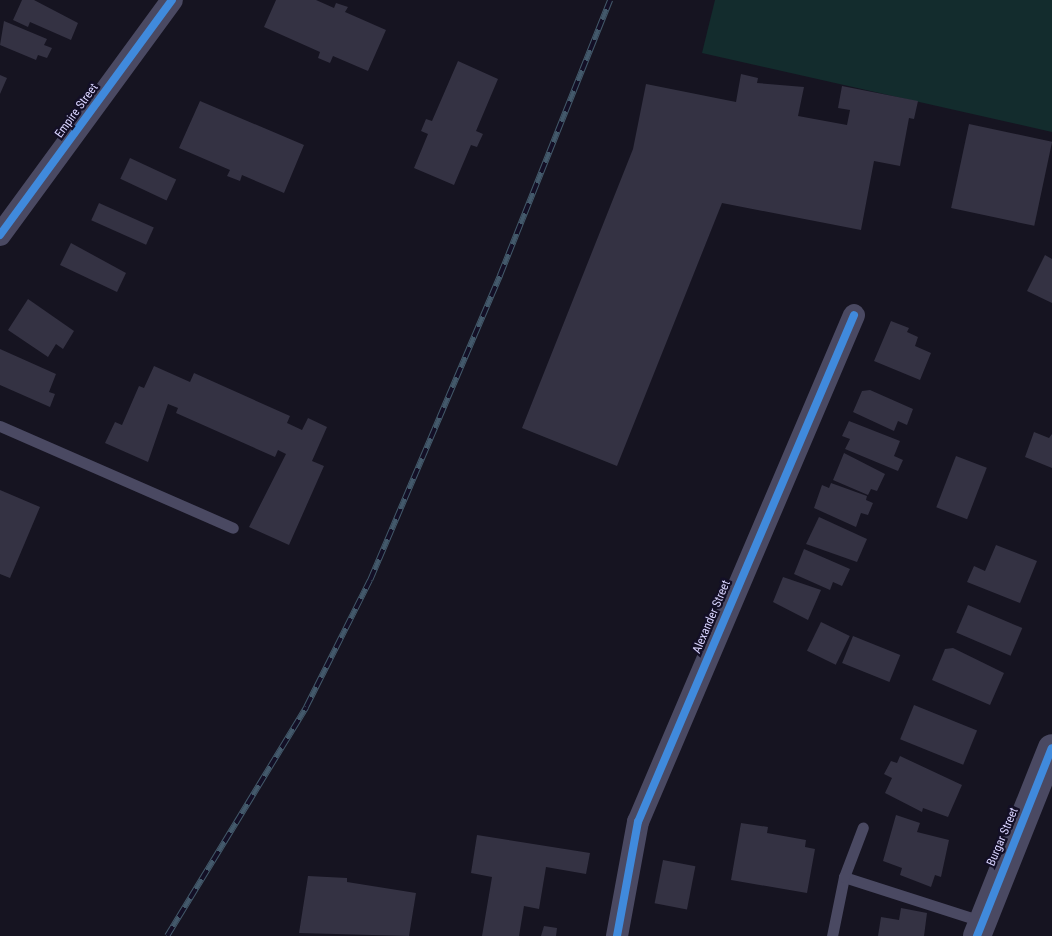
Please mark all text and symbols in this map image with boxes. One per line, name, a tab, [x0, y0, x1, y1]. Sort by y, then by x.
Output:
street label: Empire Street	[52, 81, 102, 141]
street label: Alexander Street	[690, 578, 734, 656]
street label: Burgar Street	[984, 806, 1022, 868]

